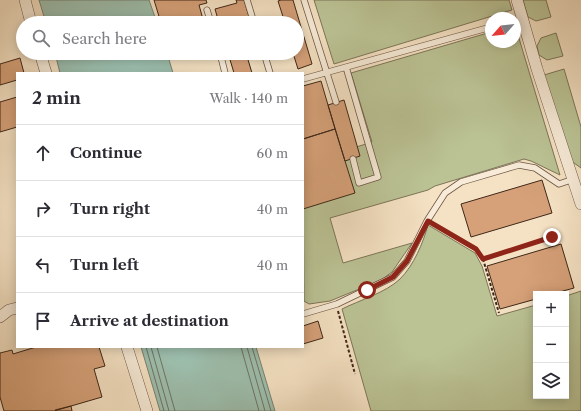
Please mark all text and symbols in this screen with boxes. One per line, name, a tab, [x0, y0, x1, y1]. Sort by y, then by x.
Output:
north arrow	[485, 12, 521, 48]
search box	[16, 16, 304, 60]
icon: search	[30, 27, 52, 49]
text: Search here	[62, 29, 147, 48]
text: 2 min	[32, 88, 81, 108]
text: Walk · 140 m	[210, 90, 288, 106]
icon: ahead	[32, 142, 54, 164]
text: Continue	[70, 143, 142, 162]
text: 60 m	[257, 145, 288, 161]
icon: right	[32, 198, 54, 220]
text: Turn right	[70, 199, 150, 218]
text: 40 m	[257, 201, 288, 217]
route end	[543, 228, 561, 246]
icon: left	[32, 254, 54, 276]
text: Turn left	[70, 255, 139, 274]
text: 40 m	[257, 257, 288, 273]
route start	[358, 281, 376, 299]
map controls	[533, 291, 569, 399]
button: +	[533, 291, 569, 327]
icon: arrive	[32, 310, 54, 332]
text: Arrive at destination	[70, 311, 229, 330]
button: −	[533, 327, 569, 363]
button: layers	[533, 363, 569, 399]

